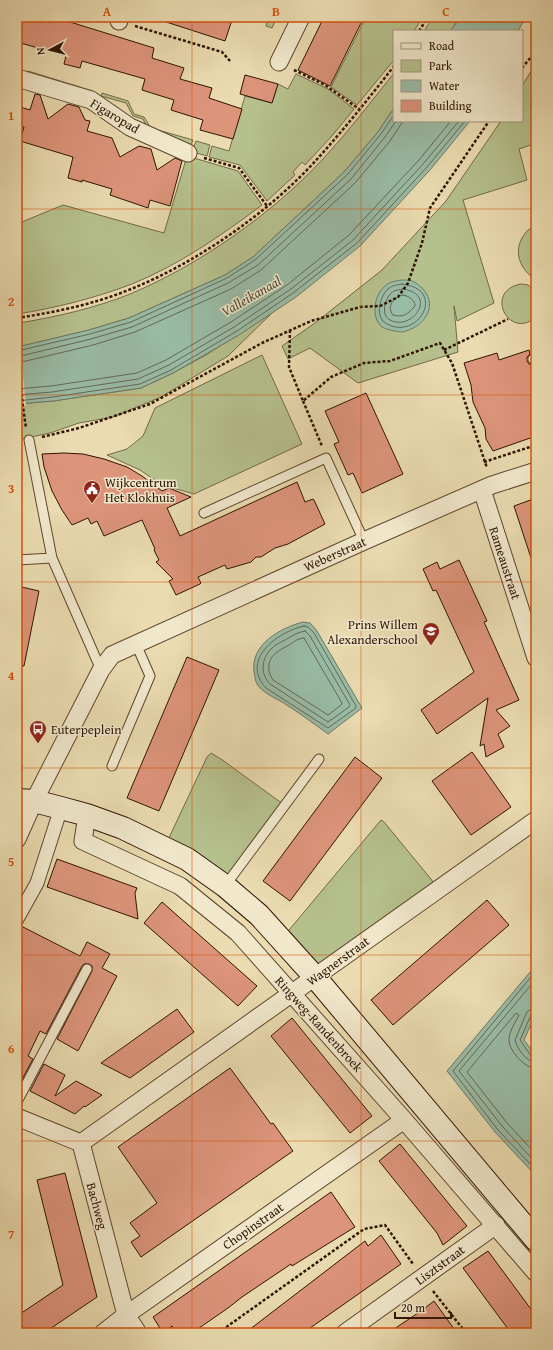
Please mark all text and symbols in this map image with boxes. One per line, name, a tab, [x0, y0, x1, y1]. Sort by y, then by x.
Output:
text: A	[103, 2, 112, 21]
text: B	[272, 2, 280, 21]
text: C	[442, 2, 450, 21]
north arrow	[30, 30, 70, 70]
legend	[393, 30, 523, 122]
text: Road	[429, 37, 455, 54]
text: N	[32, 46, 48, 56]
text: Park	[429, 57, 453, 74]
text: Water	[429, 77, 459, 94]
street label: Figaropad	[87, 94, 143, 138]
text: Building	[429, 97, 472, 114]
text: 1	[8, 106, 14, 125]
water label: Valleikanaal	[217, 270, 285, 321]
text: 2	[8, 292, 15, 311]
place label: Wijkcentrum Het Klokhuis	[105, 473, 177, 507]
text: 3	[8, 479, 14, 498]
public building icon: Wijkcentrum Het Klokhuis	[82, 479, 102, 504]
street label: Rameaustraat	[484, 524, 526, 602]
street label: Weberstraat	[301, 532, 370, 576]
place label: Prins Willem Alexanderschool	[327, 615, 418, 649]
school or university icon: Prins Willem Alexanderschool	[421, 621, 441, 646]
text: 4	[8, 666, 15, 685]
bus stop icon: Euterpeplein	[28, 719, 48, 744]
place label: Euterpeplein	[51, 720, 122, 739]
text: 5	[8, 852, 15, 871]
street label: Wagnerstraat	[303, 931, 374, 990]
street label: Ringweg-Randenbroek	[271, 972, 368, 1076]
text: 6	[8, 1039, 15, 1058]
street label: Bachweg	[82, 1180, 113, 1232]
street label: Chopinstraat	[219, 1198, 288, 1254]
text: 7	[8, 1225, 15, 1244]
street label: Lisztstraat	[411, 1240, 469, 1290]
scale bar	[395, 1294, 451, 1320]
text: 20 m	[401, 1299, 425, 1316]

